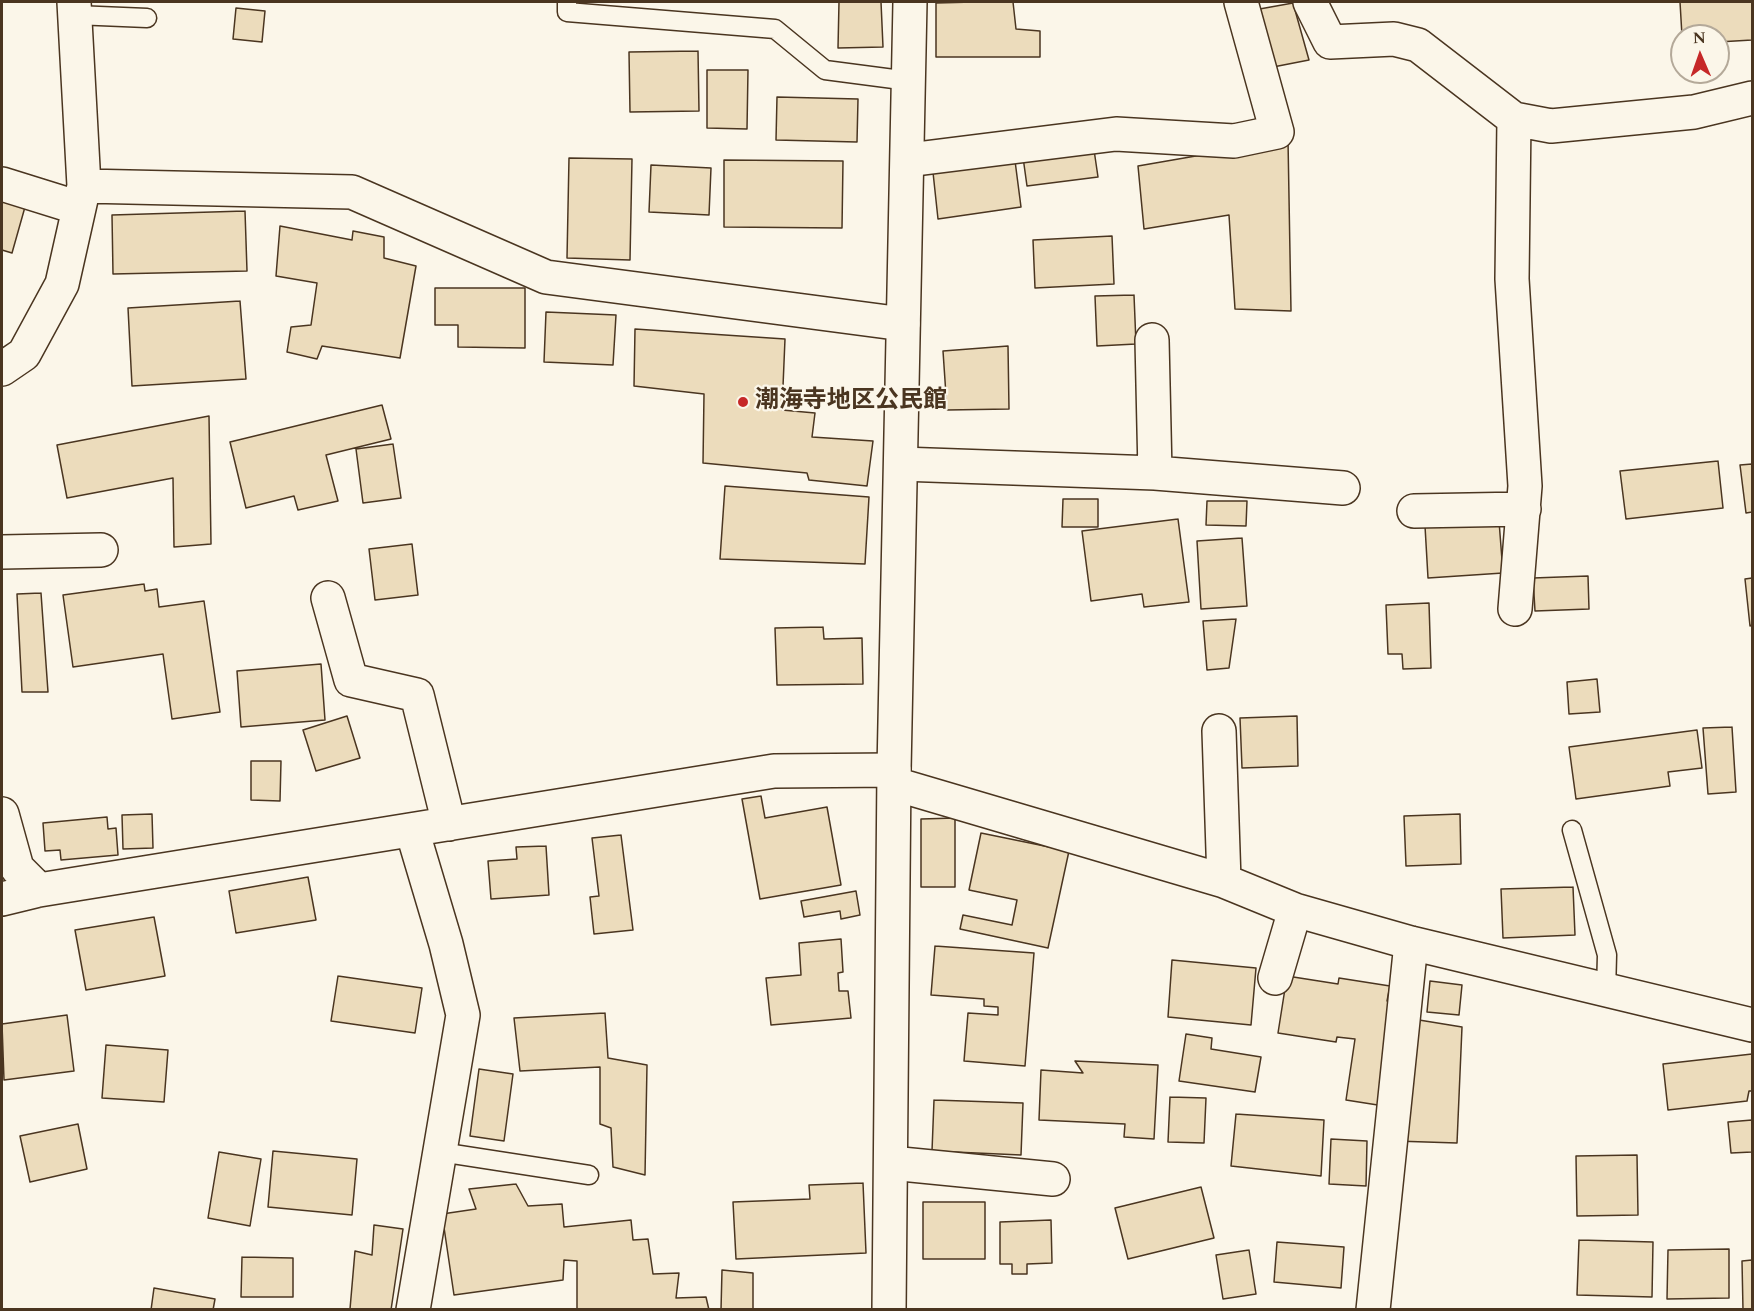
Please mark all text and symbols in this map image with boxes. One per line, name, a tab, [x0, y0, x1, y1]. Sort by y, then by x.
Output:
north arrow	[1670, 24, 1730, 84]
text: N	[1692, 26, 1706, 50]
place label: 潮海寺地区公民館	[755, 388, 947, 416]
marker: 潮海寺地区公民館	[736, 395, 750, 409]

